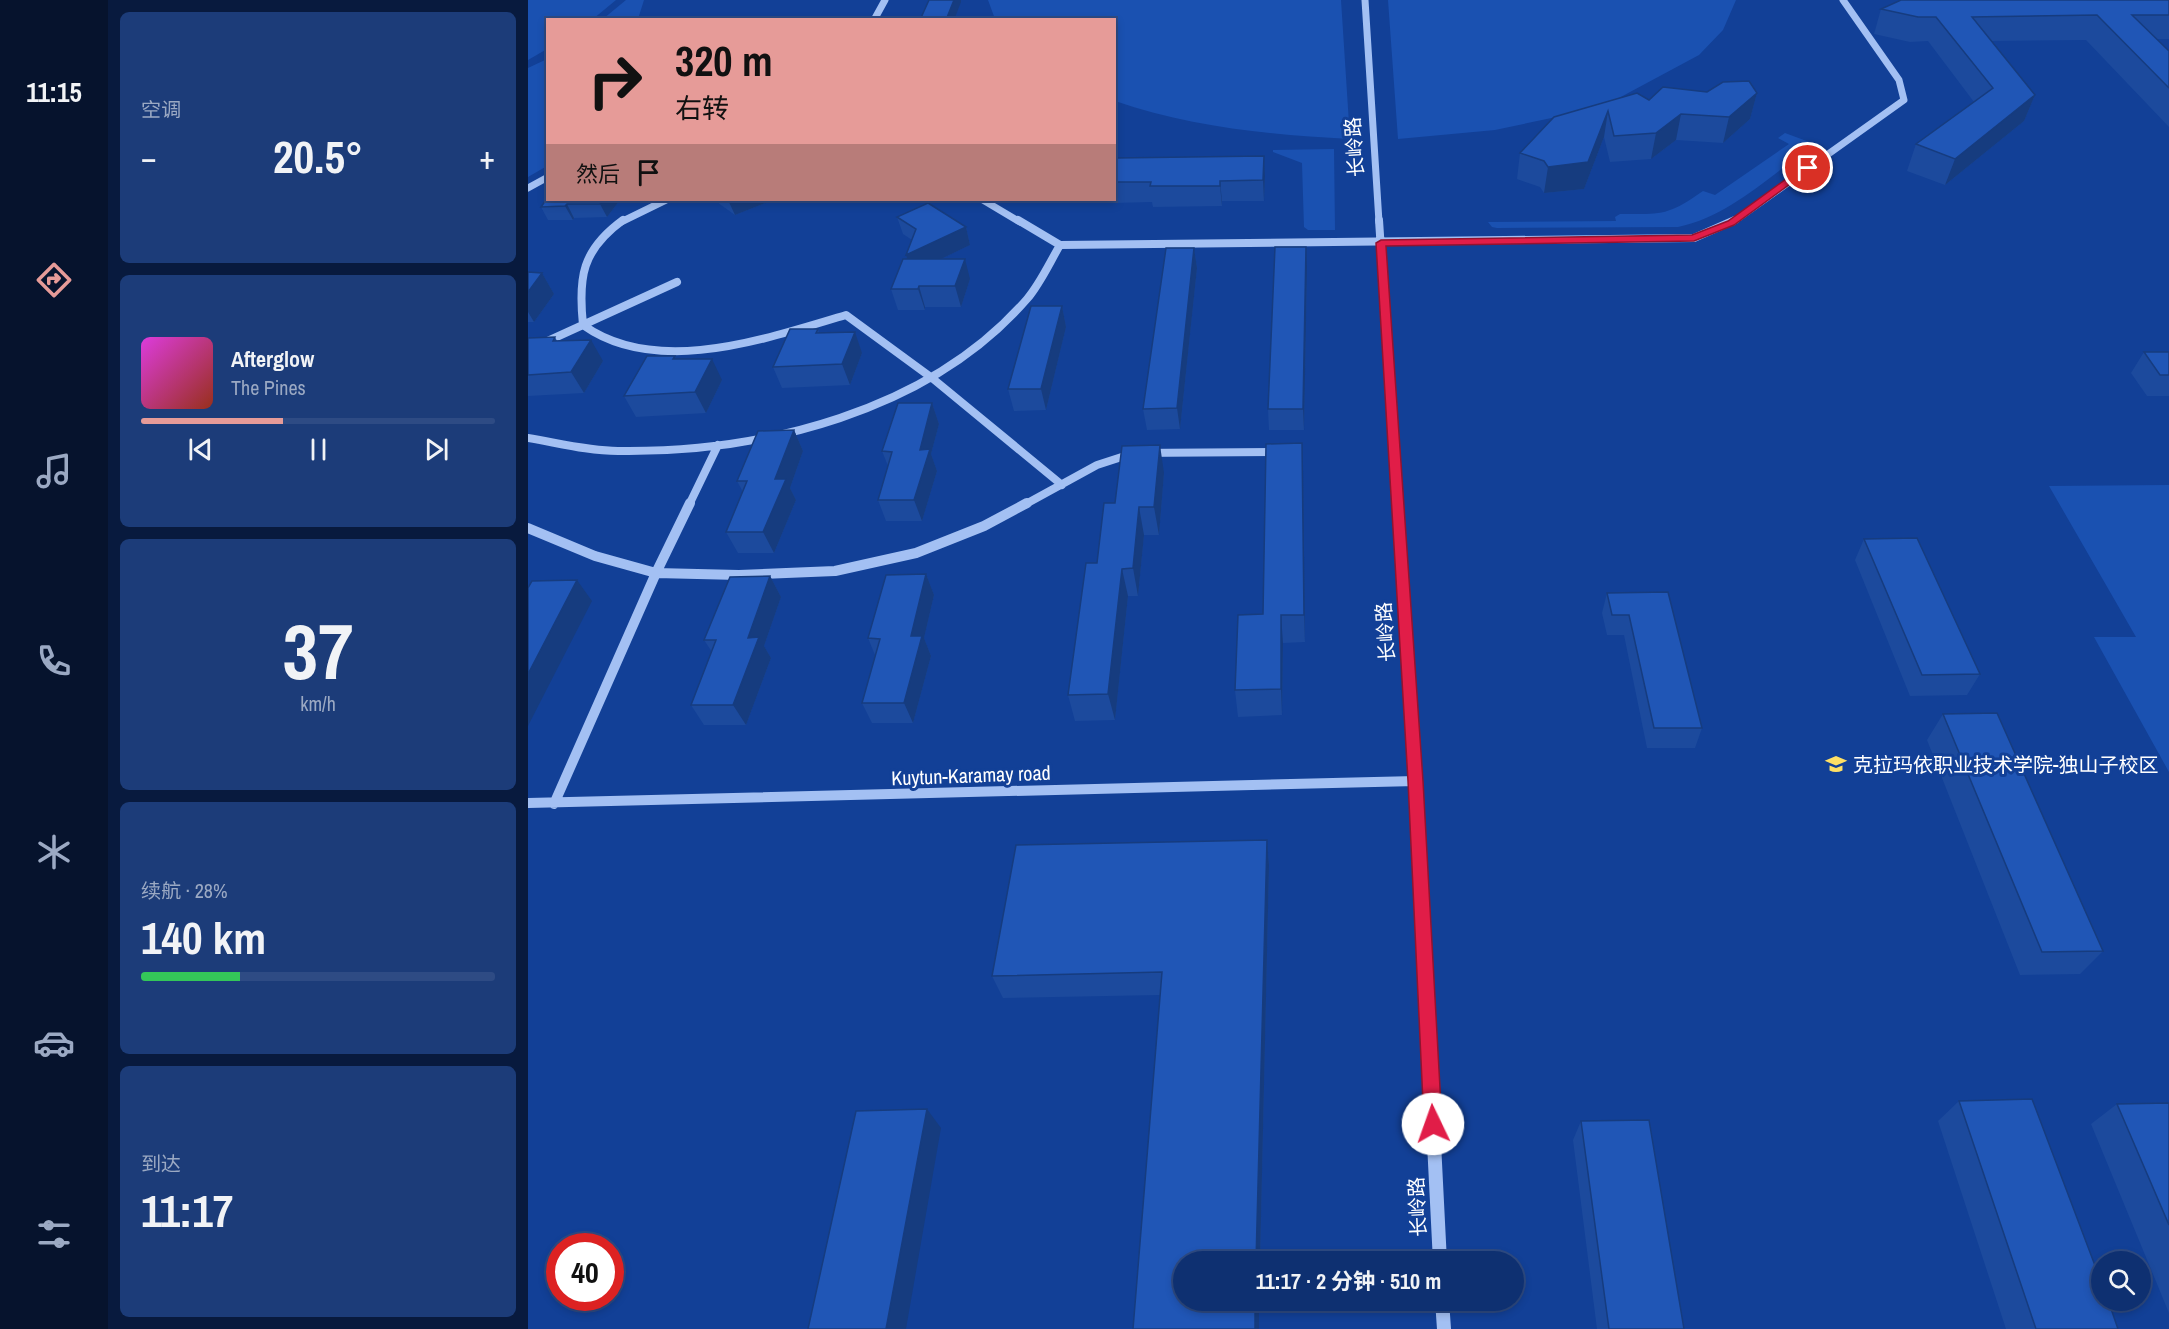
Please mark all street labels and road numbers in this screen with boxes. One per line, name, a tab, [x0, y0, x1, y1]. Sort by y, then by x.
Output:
street label: 长岭路	[1338, 116, 1370, 178]
street label: 长岭路	[1369, 601, 1401, 663]
street label: Kuytun-Karamay road	[891, 759, 1051, 791]
street label: 长岭路	[1402, 1176, 1432, 1238]

